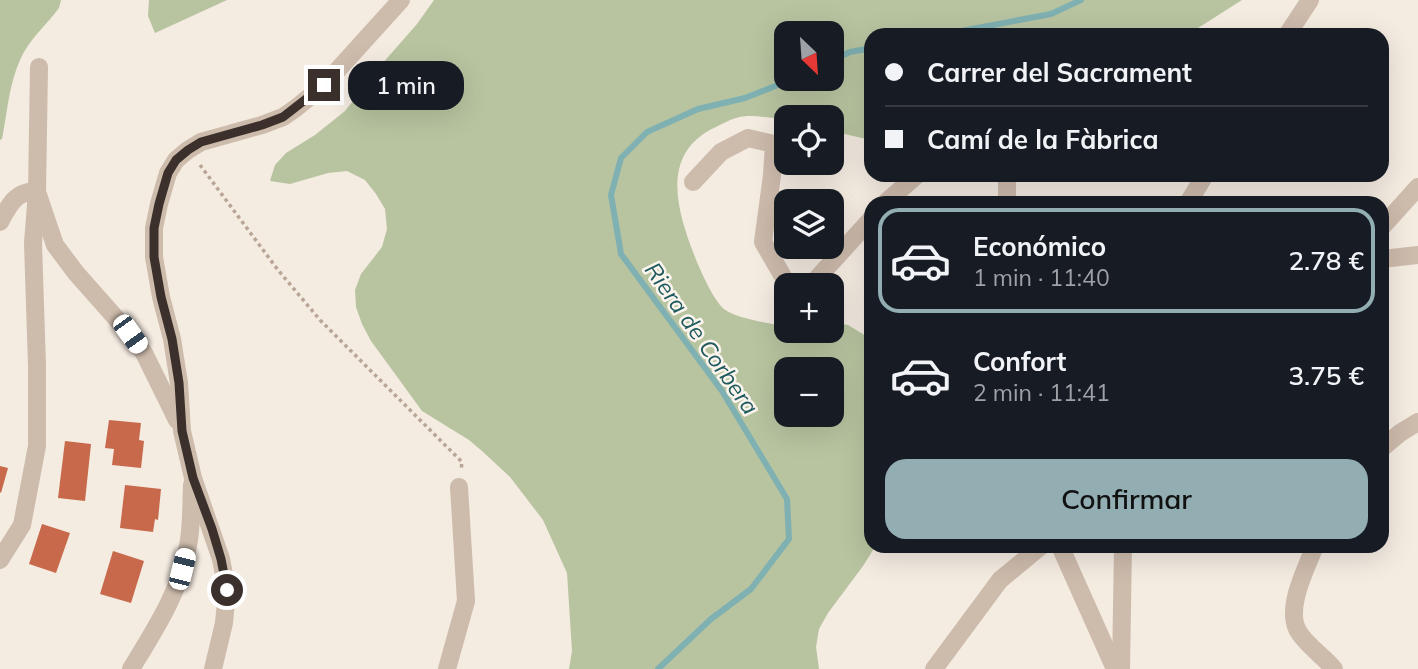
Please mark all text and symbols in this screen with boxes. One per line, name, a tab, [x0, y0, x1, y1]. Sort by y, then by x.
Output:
north arrow	[774, 21, 844, 91]
map controls	[774, 21, 844, 427]
text: Carrer del Sacrament	[927, 56, 1192, 89]
callout: 1 min	[348, 60, 464, 110]
route end	[308, 69, 340, 101]
text: 1 min	[376, 71, 436, 100]
button: locate	[774, 105, 844, 175]
text: Camí de la Fàbrica	[927, 123, 1159, 156]
button: layers	[774, 189, 844, 259]
icon: car	[889, 229, 952, 292]
text: Económico	[973, 230, 1106, 263]
text: 2.78 €	[1288, 244, 1364, 277]
water label: Riera de Corbera	[639, 256, 765, 420]
text: 1 min · 11:40	[973, 263, 1110, 292]
button: +	[774, 273, 844, 343]
car	[110, 311, 151, 357]
icon: car	[889, 344, 952, 407]
text: Confort	[973, 345, 1066, 378]
button: −	[774, 357, 844, 427]
text: 3.75 €	[1288, 359, 1364, 392]
text: 2 min · 11:41	[973, 378, 1110, 407]
button: Confirmar	[885, 459, 1368, 539]
car	[167, 546, 198, 592]
route start	[211, 574, 243, 606]

